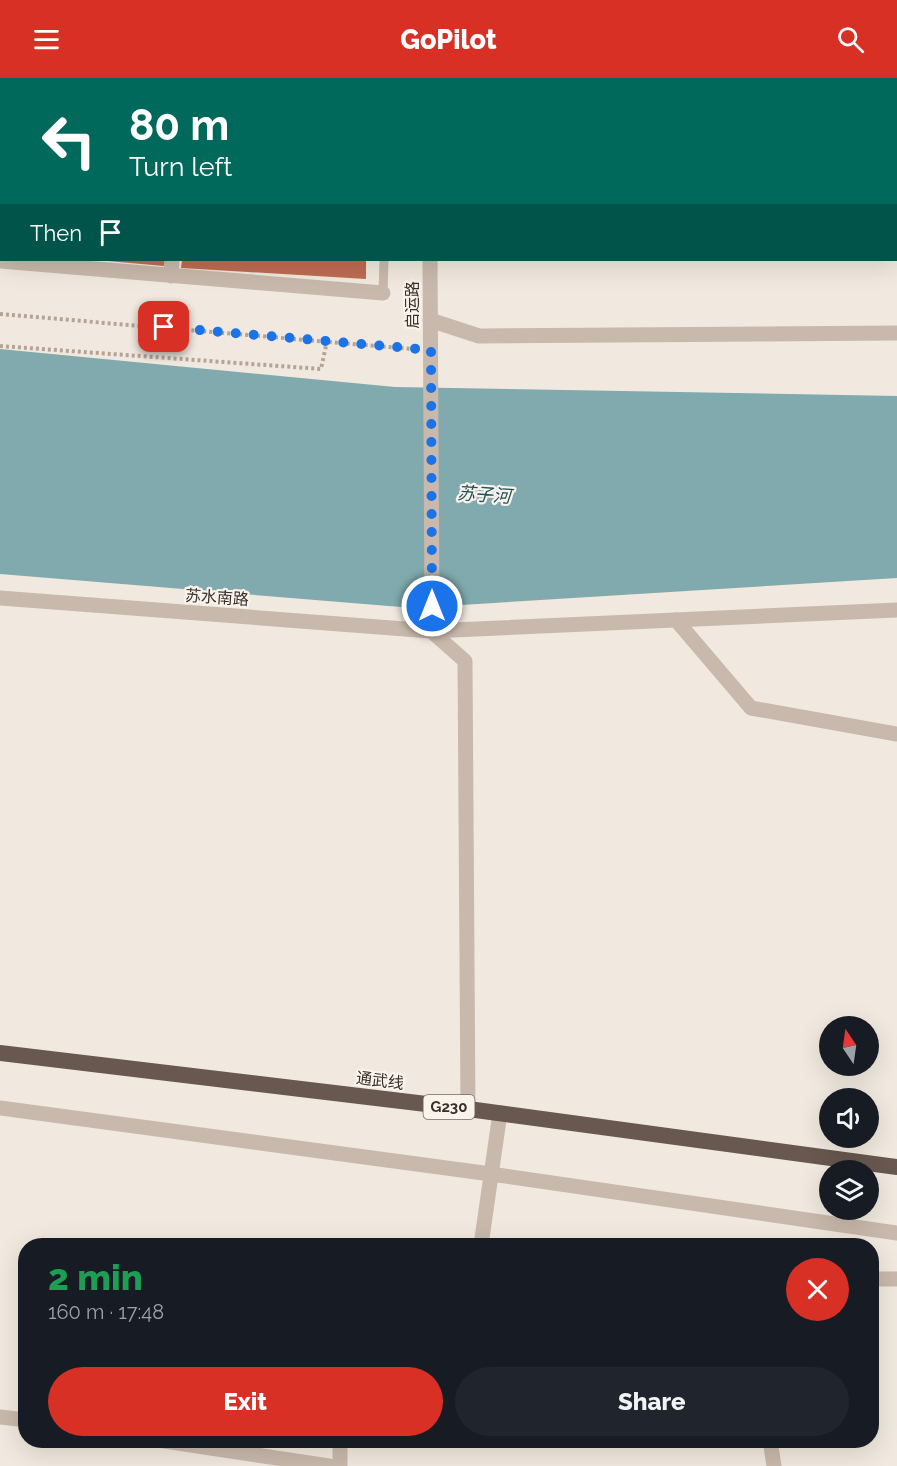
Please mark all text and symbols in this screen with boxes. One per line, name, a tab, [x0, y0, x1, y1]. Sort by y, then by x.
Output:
icon: menu	[30, 23, 63, 56]
icon: search	[834, 23, 867, 56]
text: GoPilot	[400, 24, 497, 55]
text: 80 m	[129, 101, 229, 150]
icon: left	[30, 102, 108, 180]
text: Turn left	[129, 151, 232, 182]
icon: arrive	[94, 216, 127, 249]
text: Then	[30, 220, 82, 246]
street label: 启运路	[403, 281, 422, 329]
pin	[138, 301, 189, 352]
icon: arrive	[147, 310, 180, 343]
water label: 苏子河	[456, 482, 515, 507]
position arrow	[400, 574, 464, 638]
street label: 苏水南路	[184, 586, 250, 609]
north arrow	[819, 1016, 879, 1076]
map controls	[819, 1016, 879, 1220]
street label: 通武线	[355, 1068, 405, 1093]
button: sound	[819, 1088, 879, 1148]
road number: G230	[424, 1095, 474, 1119]
button: layers	[819, 1160, 879, 1220]
text: 2 min	[48, 1256, 143, 1298]
button: close	[786, 1258, 849, 1321]
text: 160 m · 17:48	[48, 1300, 164, 1324]
button: Exit	[48, 1367, 443, 1436]
button: Share	[455, 1367, 849, 1436]

